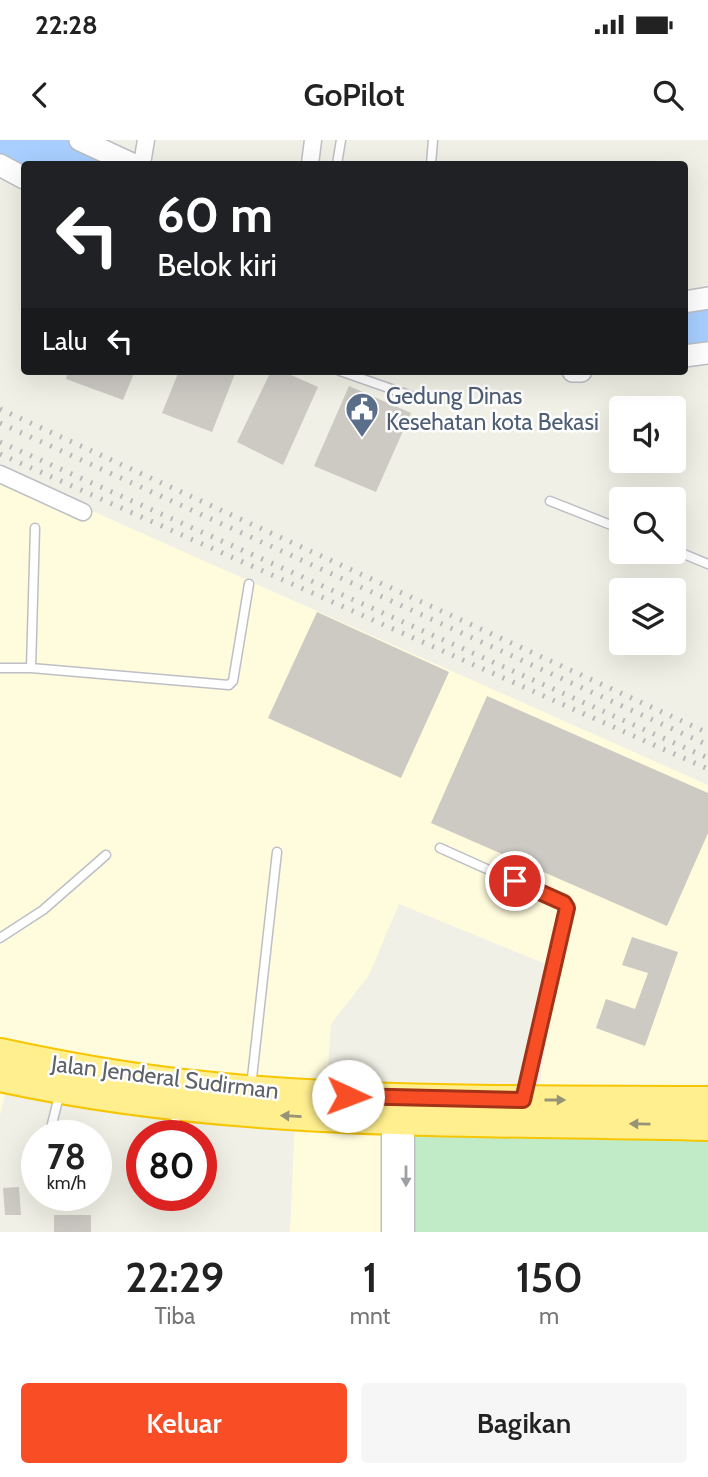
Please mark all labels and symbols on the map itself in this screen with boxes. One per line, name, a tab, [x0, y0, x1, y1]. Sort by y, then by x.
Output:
place label: Gedung Dinas Kesehatan kota Bekasi	[386, 382, 599, 436]
public building icon: Gedung Dinas Kesehatan kota Bekasi	[343, 390, 381, 439]
pin	[485, 851, 545, 911]
street label: Jalan Jenderal Sudirman	[49, 1049, 280, 1105]
position arrow	[311, 1059, 385, 1133]
one-way arrow	[544, 1094, 566, 1106]
one-way arrow	[279, 1111, 301, 1122]
one-way arrow	[629, 1119, 651, 1130]
speed limit sign: 80	[126, 1120, 217, 1211]
one-way arrow	[400, 1165, 412, 1187]

